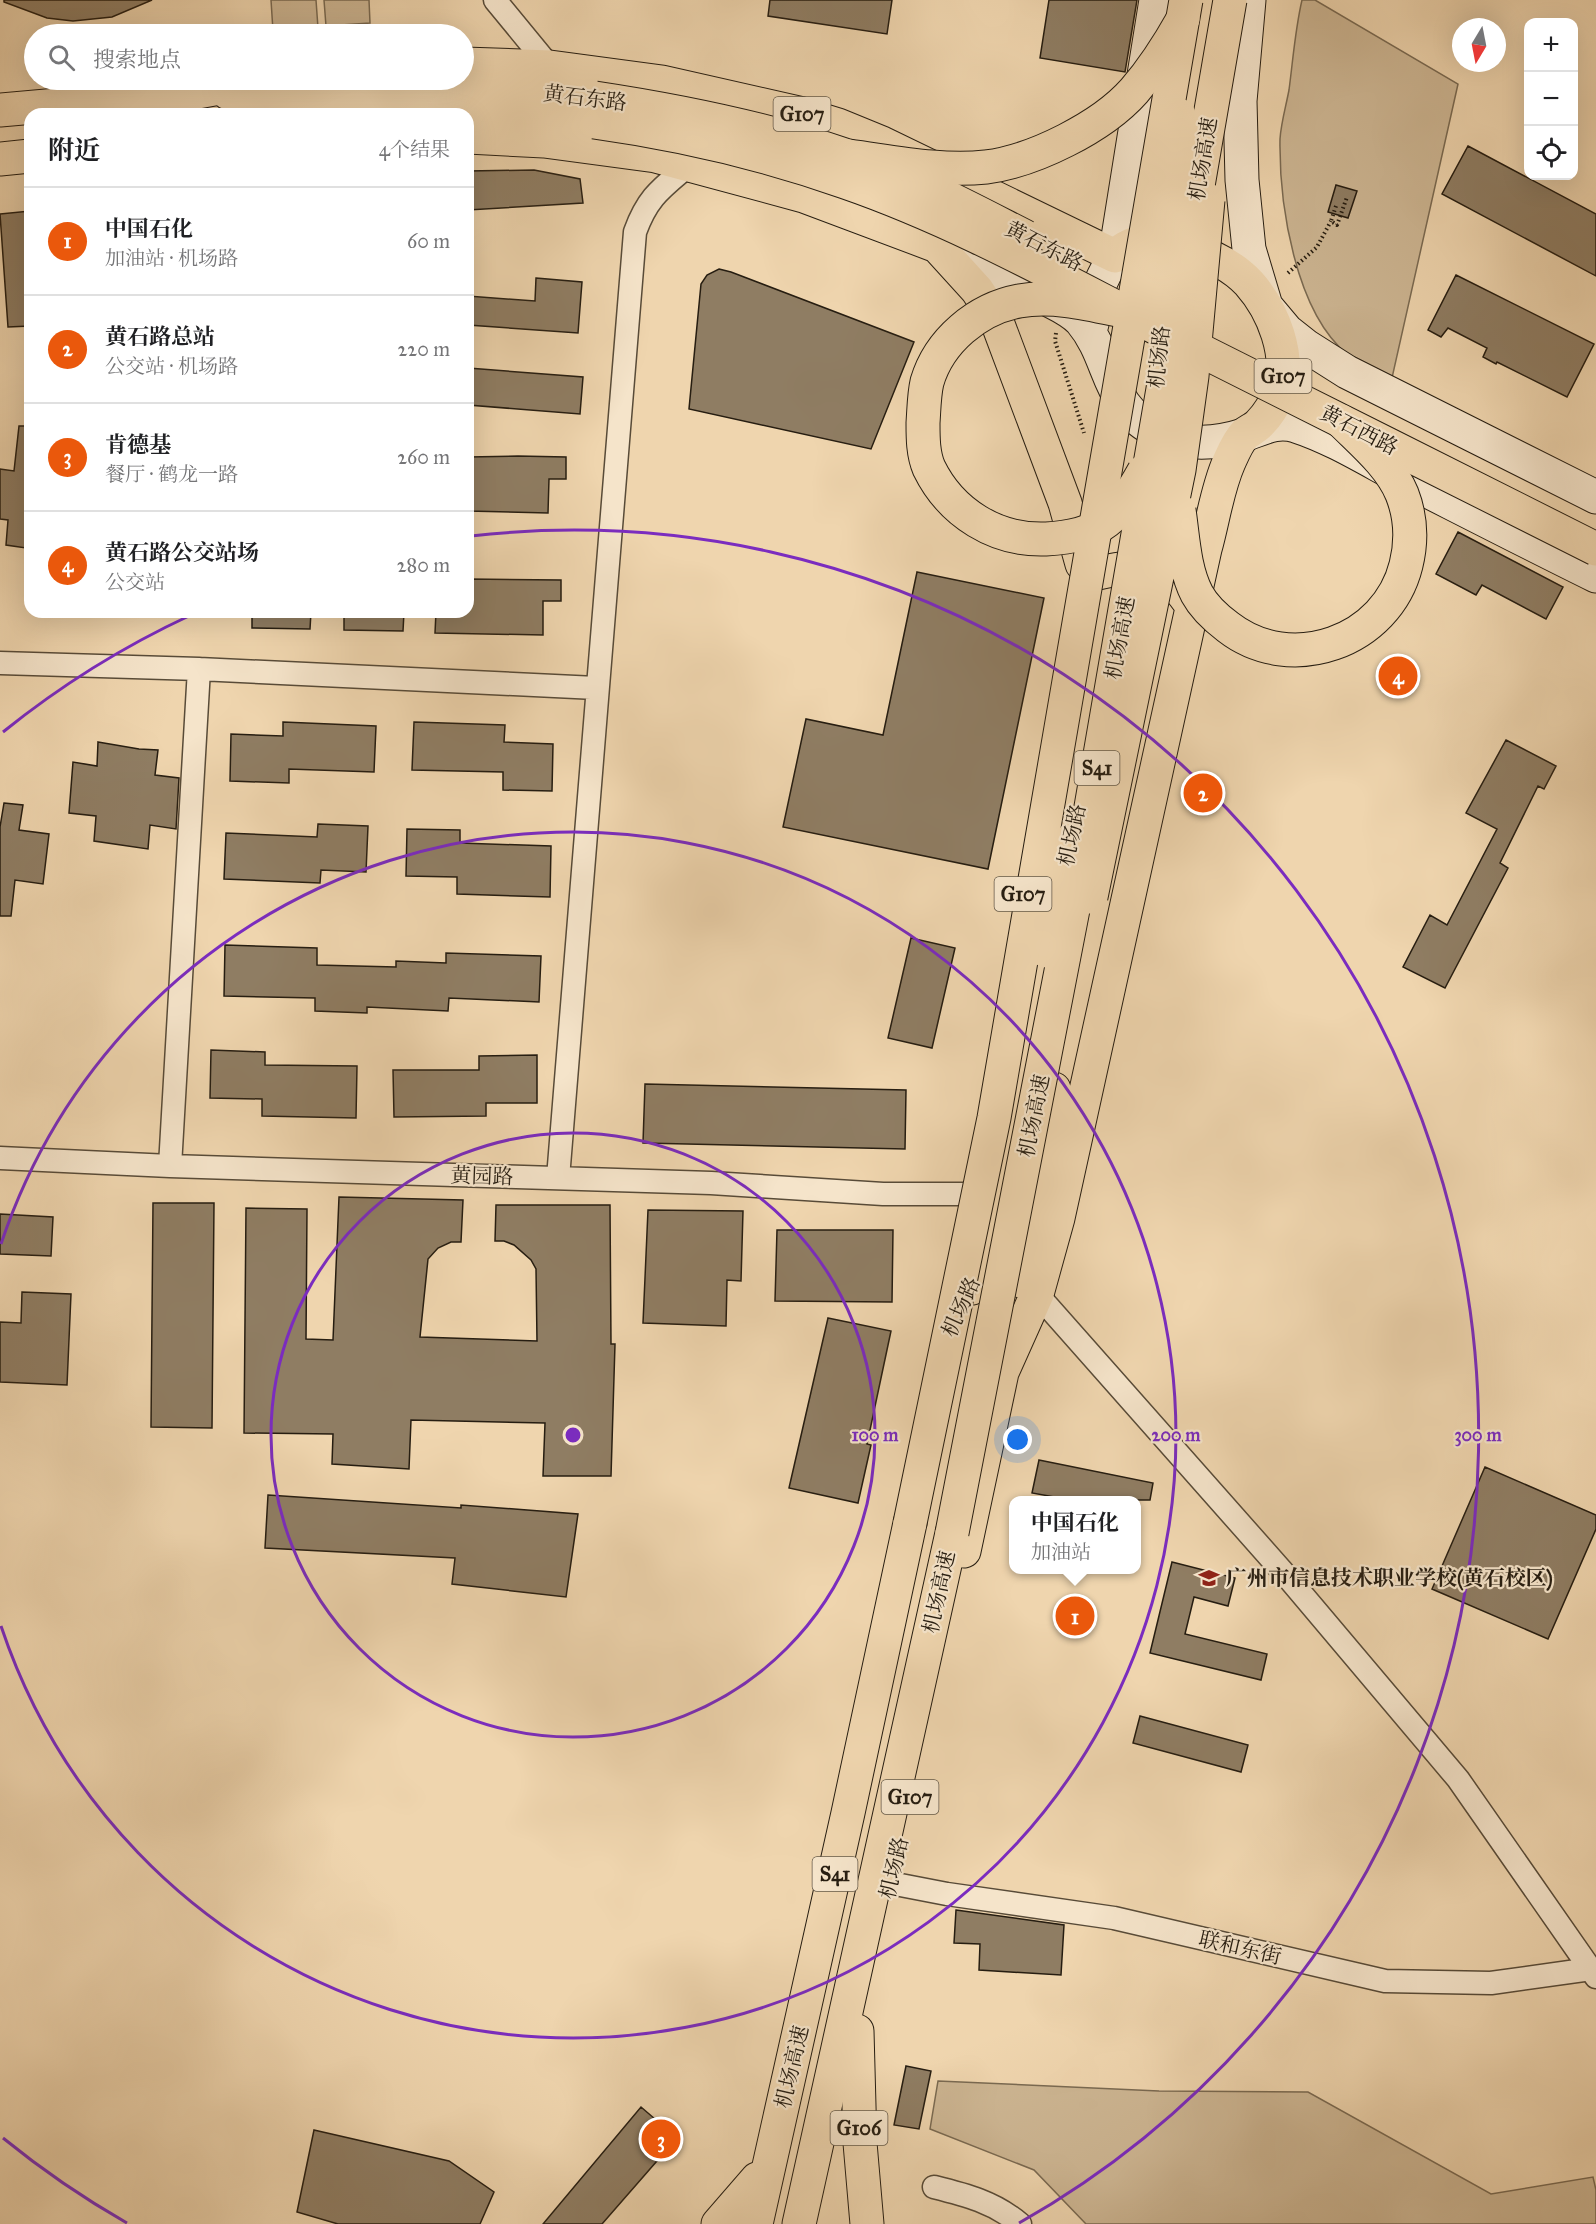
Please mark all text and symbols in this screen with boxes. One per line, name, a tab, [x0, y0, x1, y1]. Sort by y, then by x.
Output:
north arrow	[1452, 18, 1506, 72]
map controls	[1524, 18, 1578, 180]
button: +	[1524, 18, 1578, 72]
search box	[24, 24, 474, 90]
icon: search	[45, 41, 78, 74]
text: 搜索地点	[93, 46, 181, 73]
button: −	[1524, 72, 1578, 126]
street label: 黄石东路	[542, 80, 628, 116]
road number: G107	[774, 97, 830, 131]
street label: 机场高速	[1184, 115, 1222, 203]
button: locate	[1524, 126, 1578, 180]
text: 附近	[48, 134, 100, 166]
text: 4个结果	[379, 137, 450, 161]
text: 中国石化	[105, 215, 193, 242]
street label: 黄石东路	[1001, 215, 1087, 277]
text: 1	[64, 229, 71, 253]
text: 60 m	[407, 229, 450, 253]
text: 加油站 · 机场路	[105, 246, 238, 270]
text: 黄石路总站	[105, 323, 215, 350]
street label: 机场路	[1143, 324, 1175, 390]
text: 2	[63, 337, 72, 361]
text: 220 m	[398, 337, 450, 361]
text: 公交站 · 机场路	[105, 354, 238, 378]
road number: G107	[1254, 359, 1312, 393]
street label: 黄石西路	[1316, 399, 1402, 461]
text: 肯德基	[105, 431, 171, 458]
text: 3	[64, 445, 72, 469]
text: 260 m	[397, 445, 450, 469]
text: 餐厅 · 鹤龙一路	[105, 462, 238, 486]
text: 黄石路公交站场	[105, 539, 259, 566]
text: 4	[62, 553, 73, 577]
text: 280 m	[397, 553, 450, 577]
text: 公交站	[105, 570, 165, 594]
street label: 机场高速	[1100, 594, 1140, 682]
pin: 4	[1378, 654, 1418, 698]
road number: S41	[1074, 751, 1120, 785]
pin: 2	[1184, 770, 1222, 816]
street label: 机场路	[1053, 801, 1091, 869]
road number: G107	[994, 877, 1052, 911]
street label: 机场高速	[1013, 1072, 1055, 1160]
street label: 黄园路	[450, 1162, 514, 1190]
street label: 机场路	[936, 1273, 986, 1341]
text: 100 m	[852, 1424, 899, 1446]
text: 200 m	[1152, 1424, 1201, 1446]
text: 300 m	[1454, 1424, 1502, 1447]
centre of rings	[563, 1425, 583, 1445]
your location	[1003, 1425, 1032, 1454]
popup	[1009, 1496, 1141, 1574]
text: 中国石化	[1031, 1509, 1119, 1536]
text: 加油站	[1031, 1540, 1091, 1564]
street label: 机场高速	[918, 1548, 960, 1636]
place label: 广州市信息技术职业学校(黄石校区)	[1226, 1565, 1553, 1591]
school or university icon: 广州市信息技术职业学校(黄石校区)	[1197, 1566, 1221, 1590]
pin: 1	[1056, 1594, 1094, 1638]
road number: G107	[882, 1780, 938, 1814]
street label: 机场路	[874, 1834, 914, 1902]
road number: S41	[812, 1857, 858, 1891]
street label: 联和东街	[1196, 1926, 1284, 1970]
street label: 机场高速	[770, 2023, 814, 2111]
road number: G106	[830, 2111, 888, 2145]
pin: 3	[642, 2116, 680, 2162]

